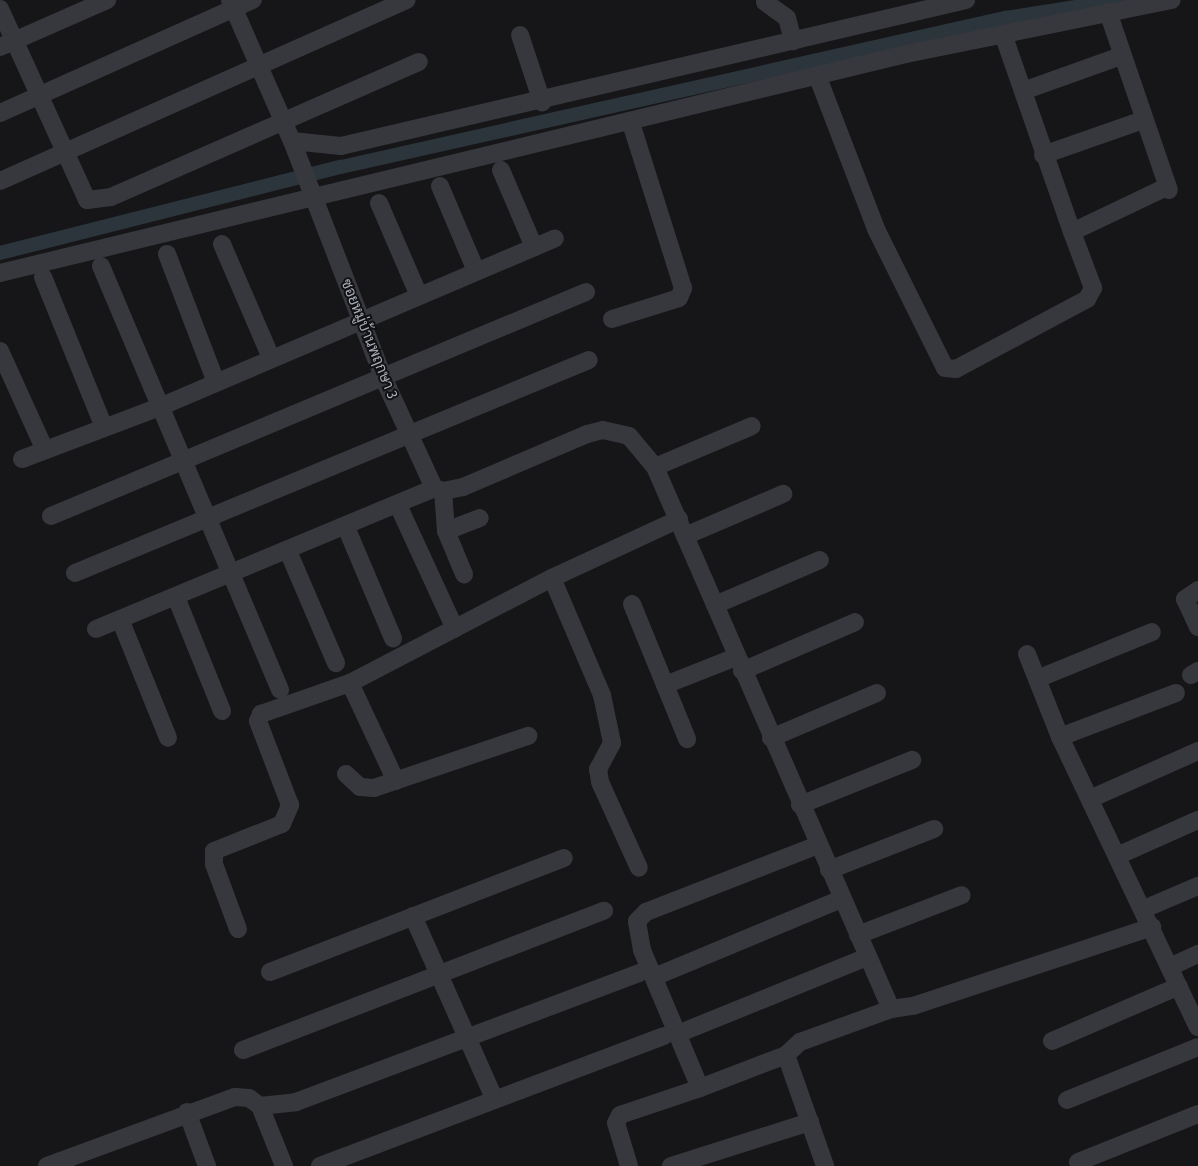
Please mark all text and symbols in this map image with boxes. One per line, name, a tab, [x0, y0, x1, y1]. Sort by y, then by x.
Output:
street label: ซอยหมู่บ้านพฤกษา 3	[337, 276, 401, 402]

